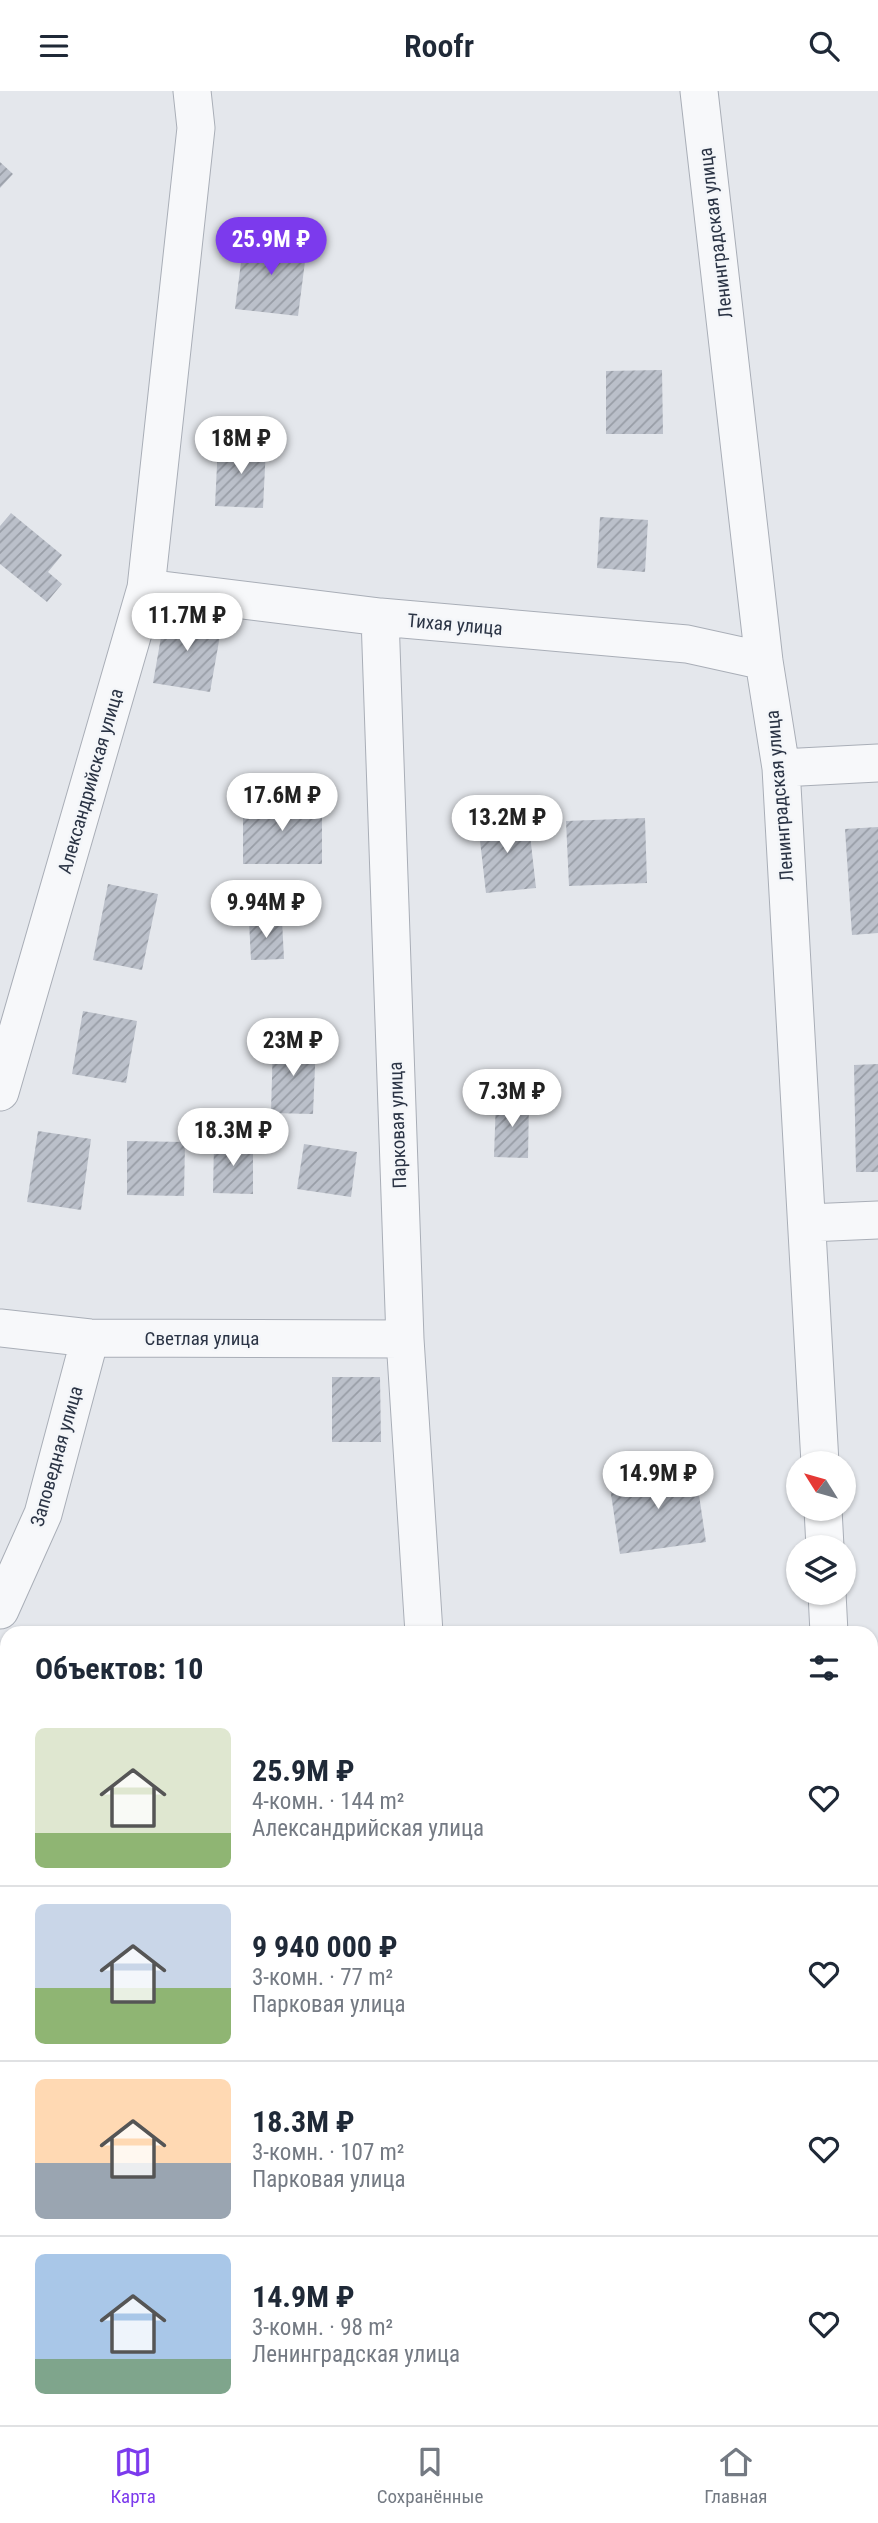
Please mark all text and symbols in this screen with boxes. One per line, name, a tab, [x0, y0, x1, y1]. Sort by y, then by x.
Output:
icon: menu	[35, 27, 73, 65]
text: Roofr	[404, 27, 474, 65]
icon: search	[805, 27, 843, 65]
street label: Ленинградская улица	[694, 146, 737, 320]
pin: 25.9M ₽	[206, 218, 336, 277]
text: 25.9M ₽	[232, 226, 310, 253]
pin: 18M ₽	[192, 417, 290, 476]
text: 18M ₽	[211, 425, 271, 452]
pin: 11.7M ₽	[122, 594, 252, 653]
text: 11.7M ₽	[148, 602, 226, 629]
street label: Тихая улица	[406, 609, 504, 640]
street label: Александрийская улица	[53, 686, 128, 876]
street label: Ленинградская улица	[761, 709, 798, 883]
pin: 17.6M ₽	[217, 773, 347, 833]
text: 17.6M ₽	[243, 782, 321, 809]
pin: 13.2M ₽	[442, 795, 572, 855]
text: 13.2M ₽	[468, 804, 546, 831]
pin: 9.94M ₽	[201, 881, 331, 940]
text: 9.94M ₽	[227, 889, 305, 916]
pin: 23M ₽	[244, 1019, 342, 1078]
text: 23M ₽	[263, 1027, 323, 1054]
street label: Парковая улица	[384, 1061, 411, 1189]
pin: 7.3M ₽	[455, 1069, 569, 1129]
text: 7.3M ₽	[478, 1078, 546, 1105]
pin: 18.3M ₽	[168, 1109, 298, 1168]
text: 18.3M ₽	[194, 1117, 272, 1144]
street label: Светлая улица	[145, 1327, 259, 1350]
street label: Заповедная улица	[25, 1383, 88, 1529]
pin: 14.9M ₽	[593, 1451, 723, 1511]
north arrow	[786, 1451, 856, 1521]
map controls	[786, 1451, 856, 1605]
text: 14.9M ₽	[619, 1460, 697, 1487]
button: layers	[786, 1535, 856, 1605]
icon: filters	[805, 1649, 843, 1687]
text: Объектов: 10	[35, 1651, 203, 1686]
text: 25.9M ₽	[252, 1753, 355, 1788]
icon: home	[91, 1756, 175, 1840]
icon: heart	[805, 1779, 843, 1817]
text: 4-комн. · 144 m²	[252, 1788, 404, 1815]
text: Александрийская улица	[252, 1815, 484, 1842]
text: 9 940 000 ₽	[252, 1929, 398, 1964]
icon: home	[91, 1932, 175, 2016]
icon: heart	[805, 1955, 843, 1993]
text: 3-комн. · 77 m²	[252, 1964, 393, 1991]
text: Парковая улица	[252, 1991, 406, 2018]
text: 18.3M ₽	[252, 2104, 355, 2139]
icon: home	[91, 2107, 175, 2191]
icon: heart	[805, 2130, 843, 2168]
text: 3-комн. · 107 m²	[252, 2139, 404, 2166]
text: Парковая улица	[252, 2166, 406, 2193]
text: 14.9M ₽	[252, 2279, 355, 2314]
icon: home	[91, 2282, 175, 2366]
icon: heart	[805, 2305, 843, 2343]
text: 3-комн. · 98 m²	[252, 2314, 393, 2341]
text: Ленинградская улица	[252, 2341, 460, 2368]
tab: Карта	[110, 2443, 156, 2508]
tab: Сохранённые	[377, 2443, 483, 2508]
tab: Главная	[704, 2443, 768, 2508]

